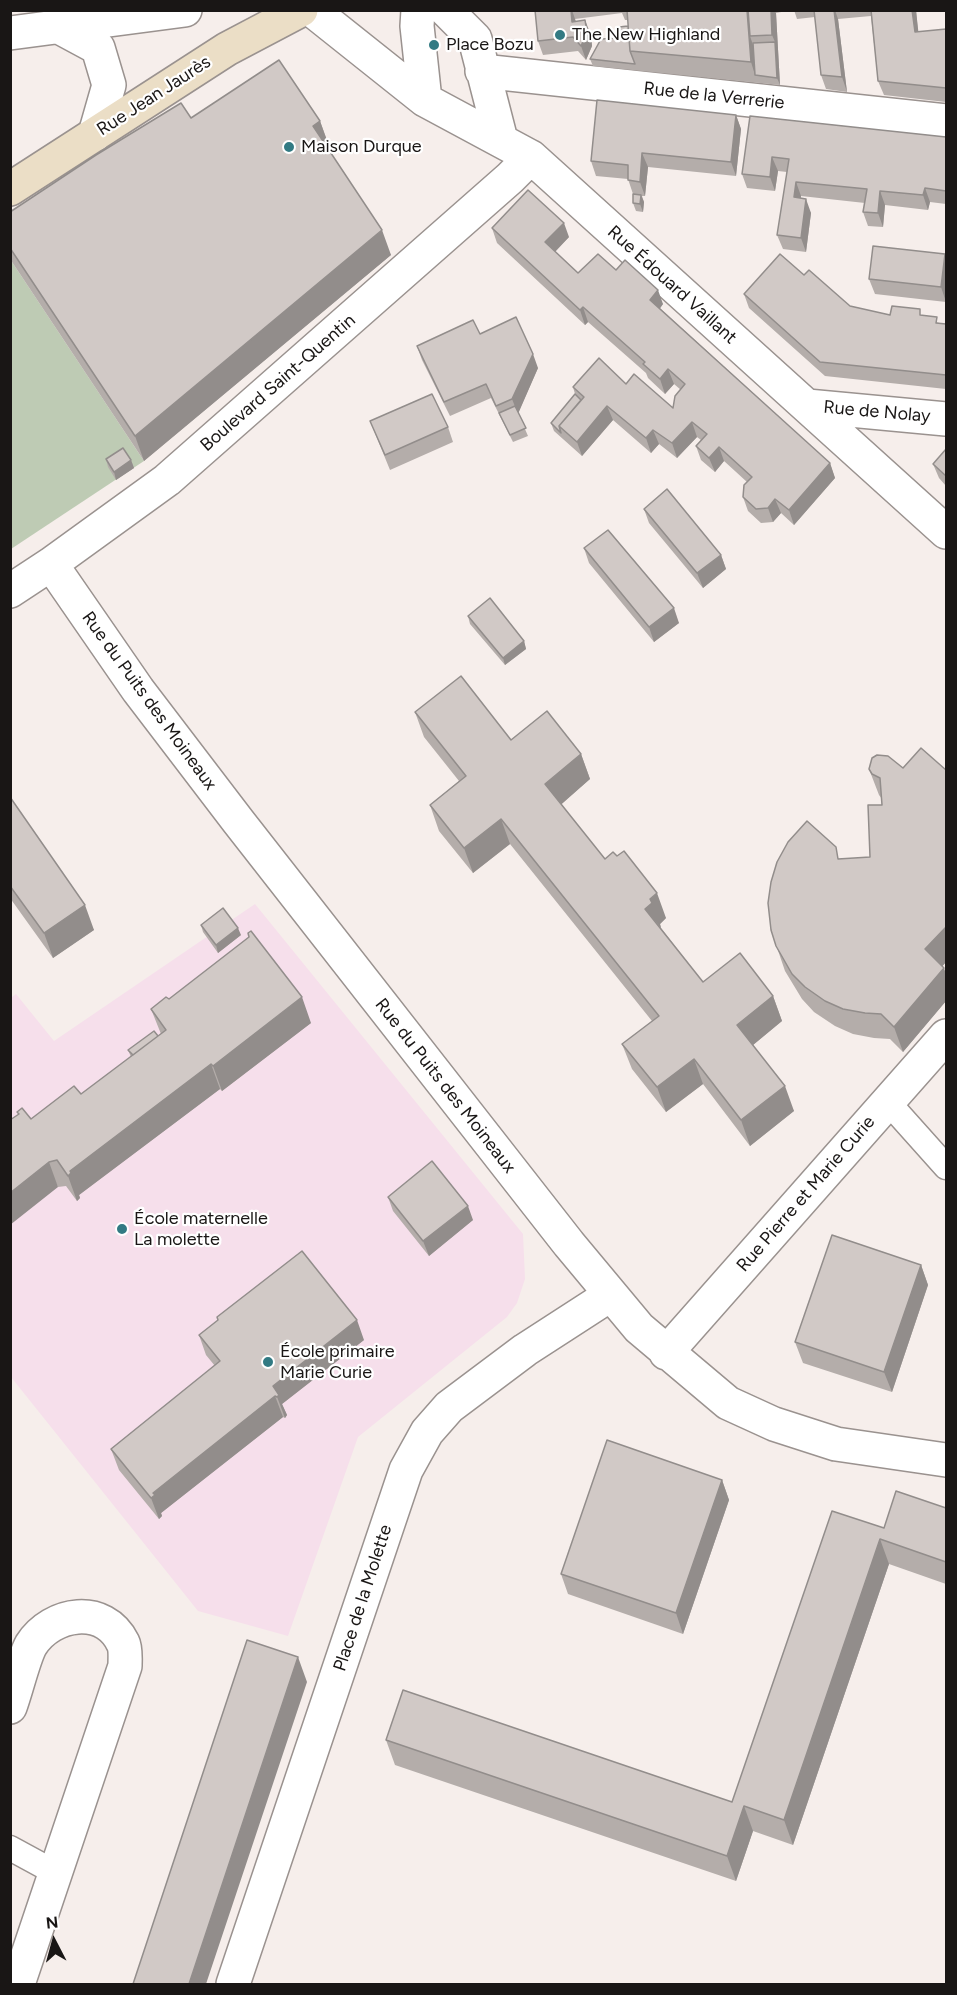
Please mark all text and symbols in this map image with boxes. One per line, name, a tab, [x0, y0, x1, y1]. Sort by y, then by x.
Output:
place label: The New Highland	[572, 24, 720, 46]
marker: The New Highland	[553, 28, 567, 42]
place label: Place Bozu	[446, 34, 534, 56]
marker: Place Bozu	[427, 38, 441, 52]
street label: Rue Jean Jaurès	[93, 51, 215, 141]
street label: Rue de la Verrerie	[642, 78, 786, 114]
place label: Maison Durque	[301, 136, 422, 158]
marker: Maison Durque	[282, 140, 296, 154]
street label: Rue Édouard Vaillant	[603, 221, 741, 349]
street label: Boulevard Saint-Quentin	[196, 310, 360, 456]
street label: Rue de Nolay	[823, 397, 931, 427]
street label: Rue du Puits des Moineaux	[77, 607, 221, 795]
street label: Rue du Puits des Moineaux	[370, 994, 520, 1178]
street label: Rue Pierre et Marie Curie	[732, 1112, 880, 1276]
place label: École maternelle La molette	[134, 1208, 268, 1250]
marker: École maternelle La molette	[115, 1222, 129, 1236]
place label: École primaire Marie Curie	[280, 1341, 395, 1384]
marker: École primaire Marie Curie	[261, 1355, 275, 1369]
street label: Place de la Molette	[329, 1522, 397, 1674]
north arrow	[24, 1911, 84, 1971]
text: N	[45, 1913, 59, 1933]

